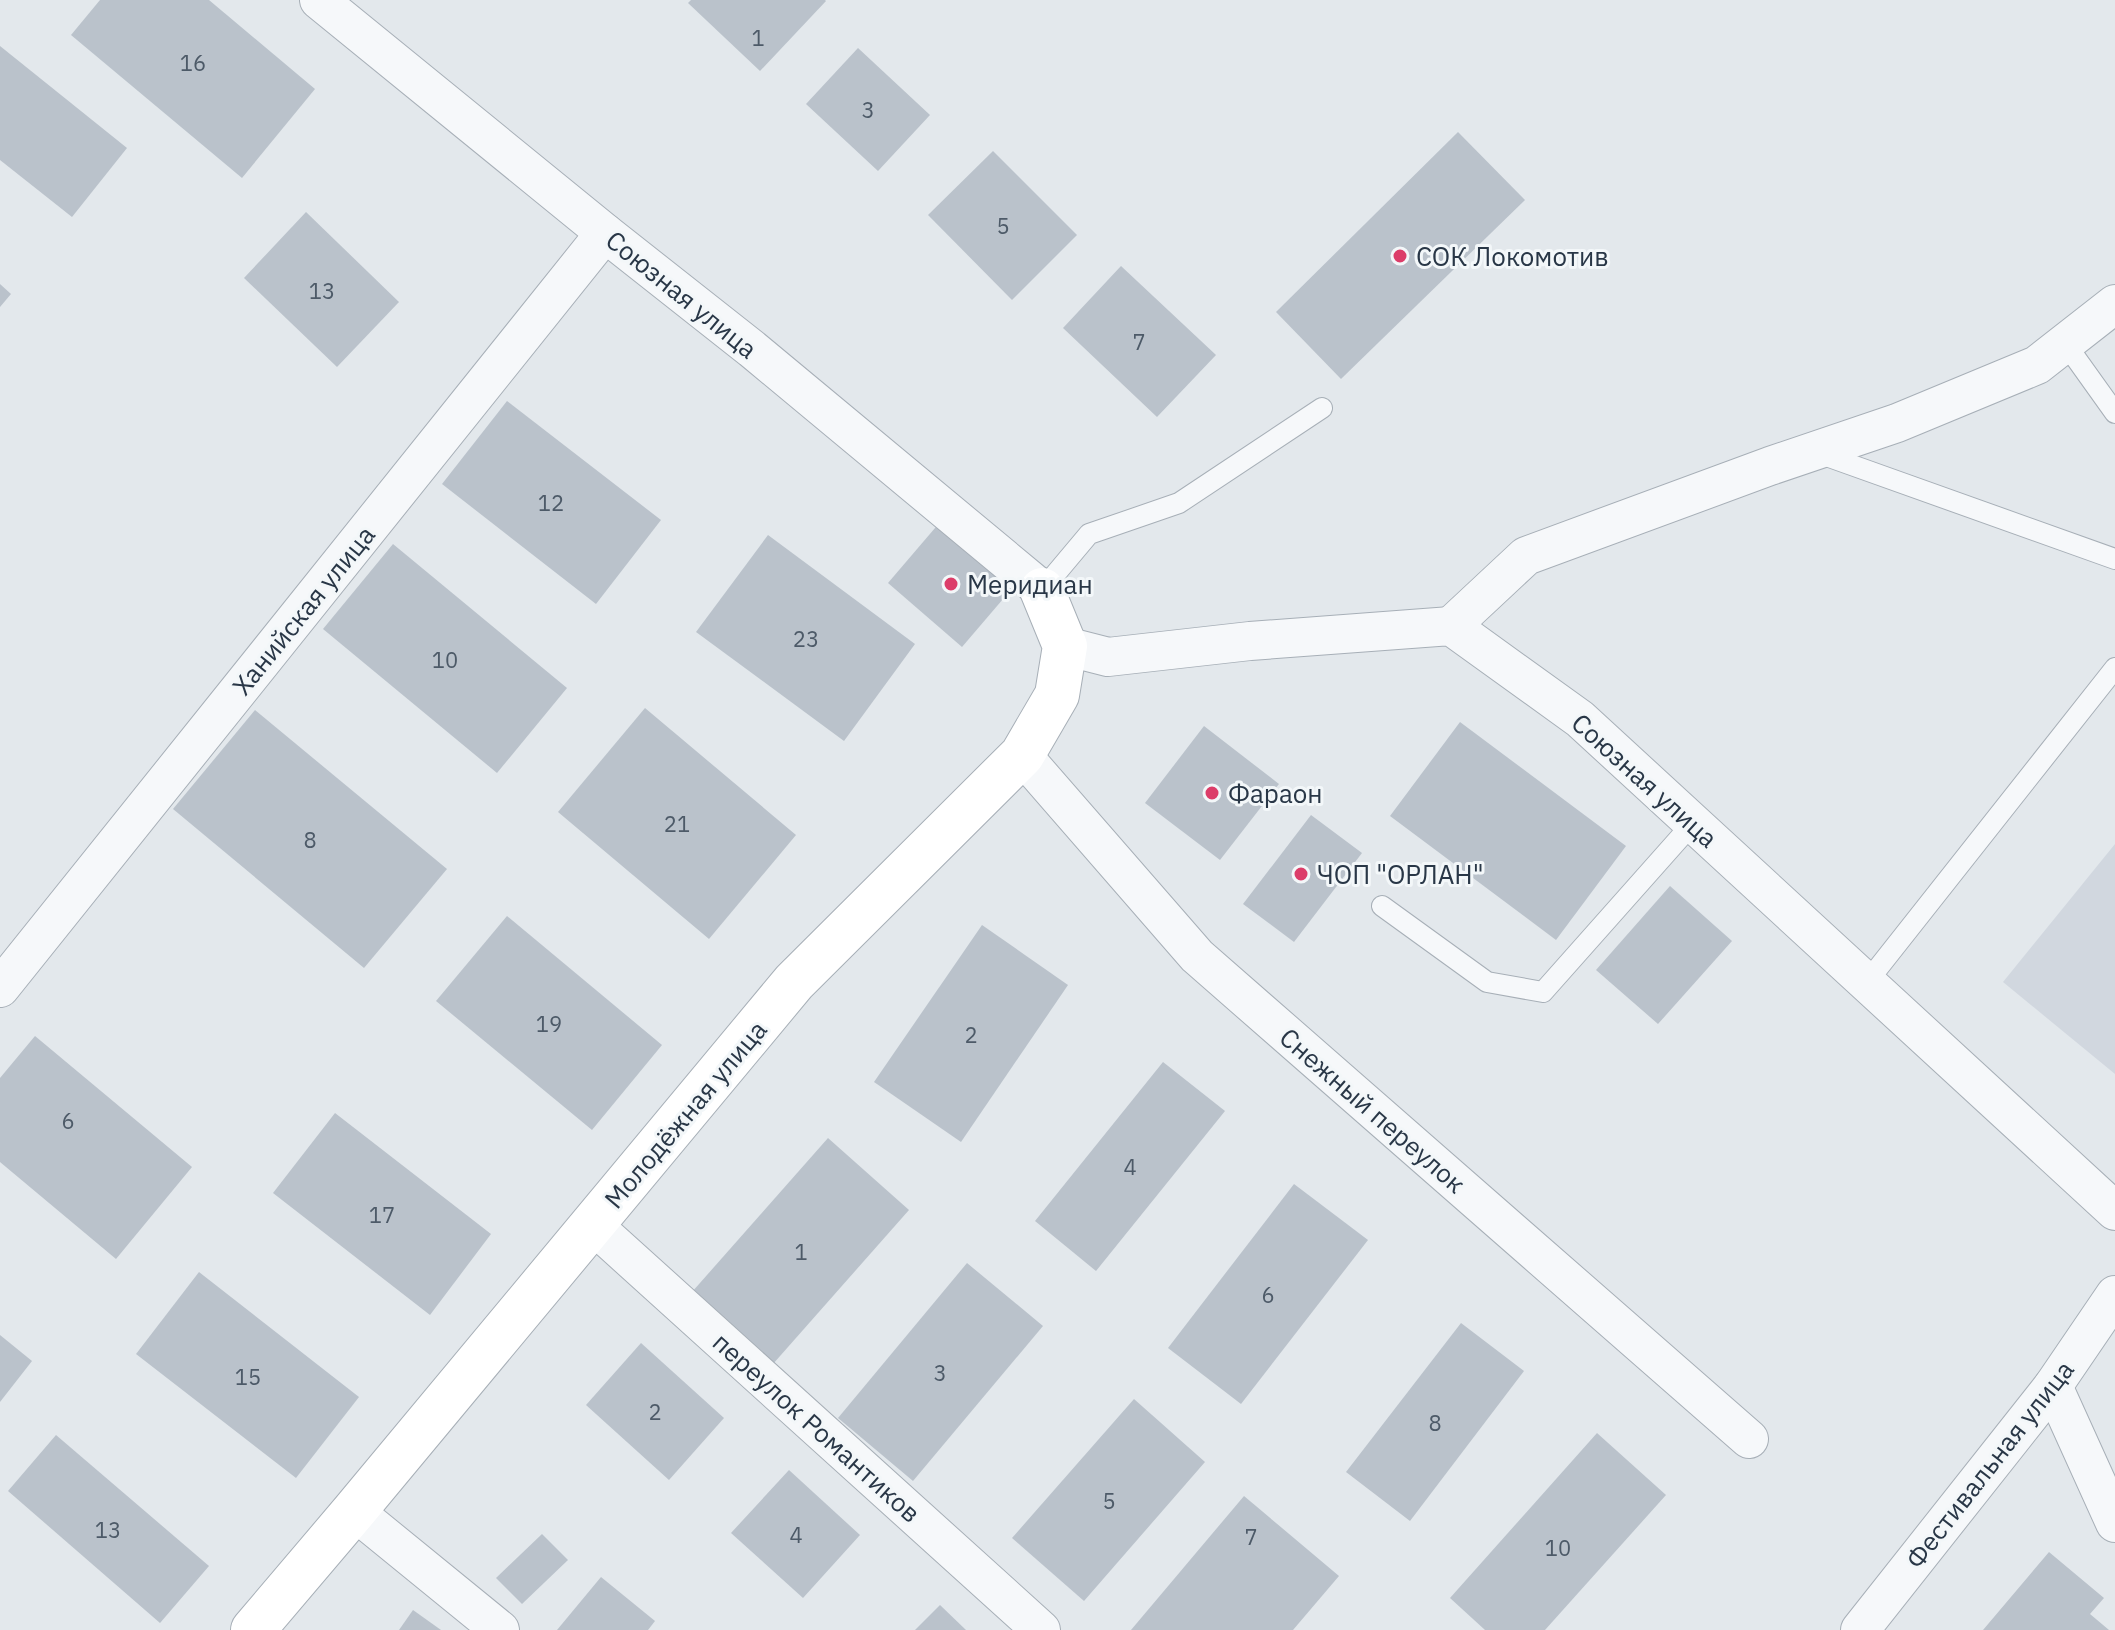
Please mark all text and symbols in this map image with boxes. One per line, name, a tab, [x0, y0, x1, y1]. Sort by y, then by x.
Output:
house number: 1	[751, 23, 765, 52]
house number: 16	[180, 48, 206, 77]
house number: 3	[861, 95, 875, 124]
house number: 5	[996, 211, 1010, 240]
street label: Союзная улица	[599, 223, 765, 366]
place label: СОК Локомотив	[1416, 239, 1609, 273]
marker: СОК Локомотив	[1391, 247, 1409, 265]
house number: 13	[309, 276, 335, 305]
house number: 7	[1132, 327, 1146, 356]
house number: 12	[538, 488, 564, 517]
street label: Ханийская улица	[224, 518, 382, 702]
place label: Меридиан	[967, 567, 1093, 601]
marker: Меридиан	[942, 575, 960, 593]
house number: 23	[793, 624, 819, 653]
house number: 10	[432, 645, 458, 674]
street label: Союзная улица	[1565, 705, 1725, 855]
place label: Фараон	[1228, 776, 1323, 810]
marker: Фараон	[1203, 784, 1221, 802]
house number: 21	[664, 809, 690, 838]
house number: 8	[303, 825, 317, 854]
place label: ЧОП "ОРЛАН"	[1317, 857, 1484, 891]
marker: ЧОП "ОРЛАН"	[1292, 865, 1310, 883]
house number: 19	[536, 1009, 562, 1038]
street label: Молодёжная улица	[596, 1013, 774, 1215]
house number: 2	[964, 1020, 978, 1049]
street label: Снежный переулок	[1273, 1020, 1473, 1200]
house number: 6	[61, 1106, 75, 1135]
house number: 4	[1123, 1152, 1137, 1181]
house number: 17	[369, 1200, 395, 1229]
house number: 1	[794, 1237, 808, 1266]
house number: 6	[1261, 1280, 1275, 1309]
street label: переулок Романтиков	[706, 1325, 928, 1529]
street label: Фестивальная улица	[1897, 1353, 2081, 1575]
house number: 3	[933, 1358, 947, 1387]
house number: 15	[235, 1362, 261, 1391]
house number: 2	[648, 1397, 662, 1426]
house number: 8	[1428, 1408, 1442, 1437]
house number: 5	[1102, 1486, 1116, 1515]
house number: 13	[95, 1515, 121, 1544]
house number: 4	[789, 1520, 803, 1549]
house number: 7	[1244, 1522, 1258, 1551]
house number: 10	[1545, 1533, 1571, 1562]

